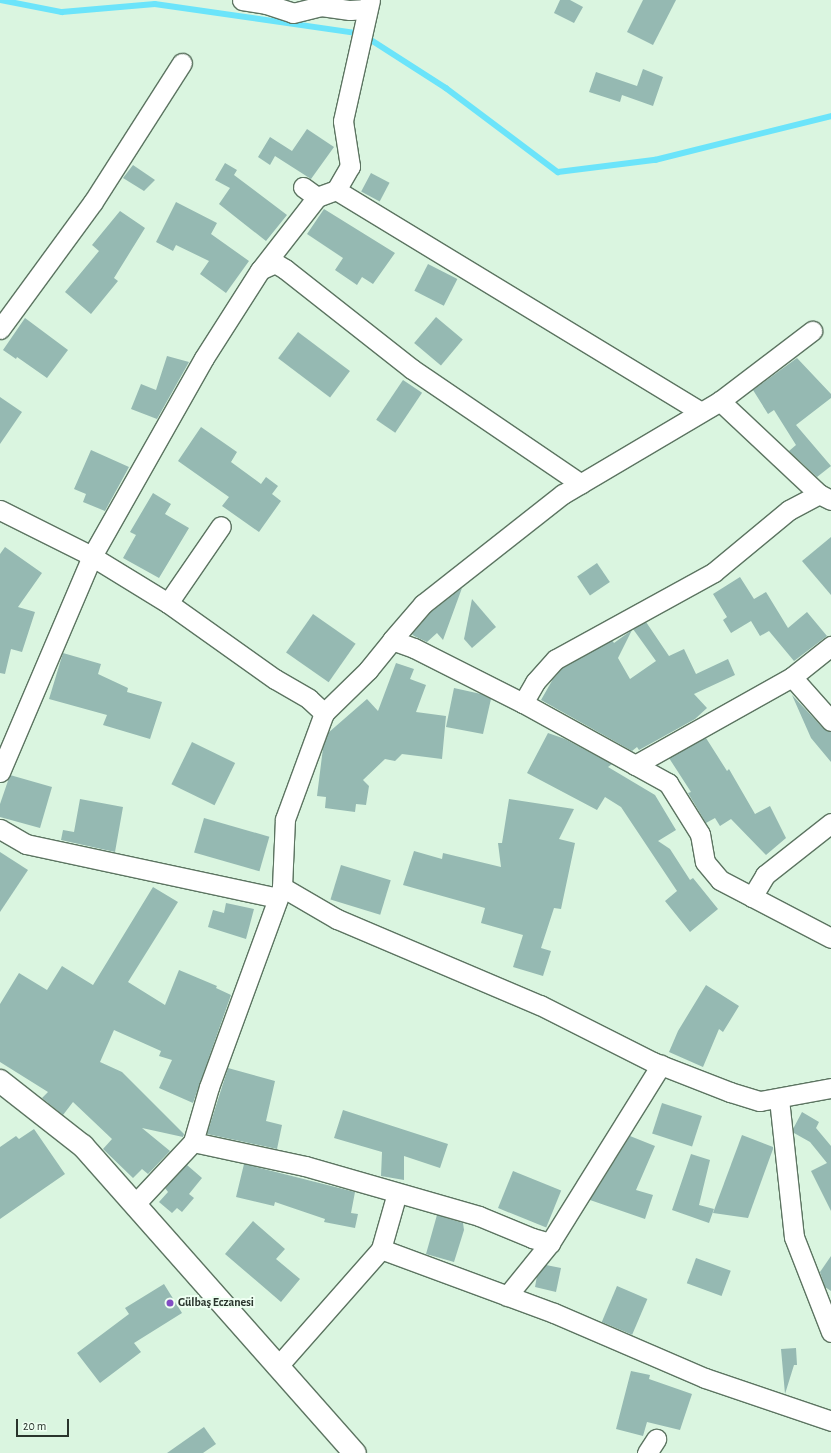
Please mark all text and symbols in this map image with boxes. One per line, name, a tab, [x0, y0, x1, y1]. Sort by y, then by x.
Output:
place label: Gülbaş Eczanesi	[178, 1296, 254, 1310]
marker: Gülbaş Eczanesi	[165, 1298, 175, 1308]
scale bar	[18, 1411, 71, 1437]
text: 20 m	[23, 1420, 46, 1432]

